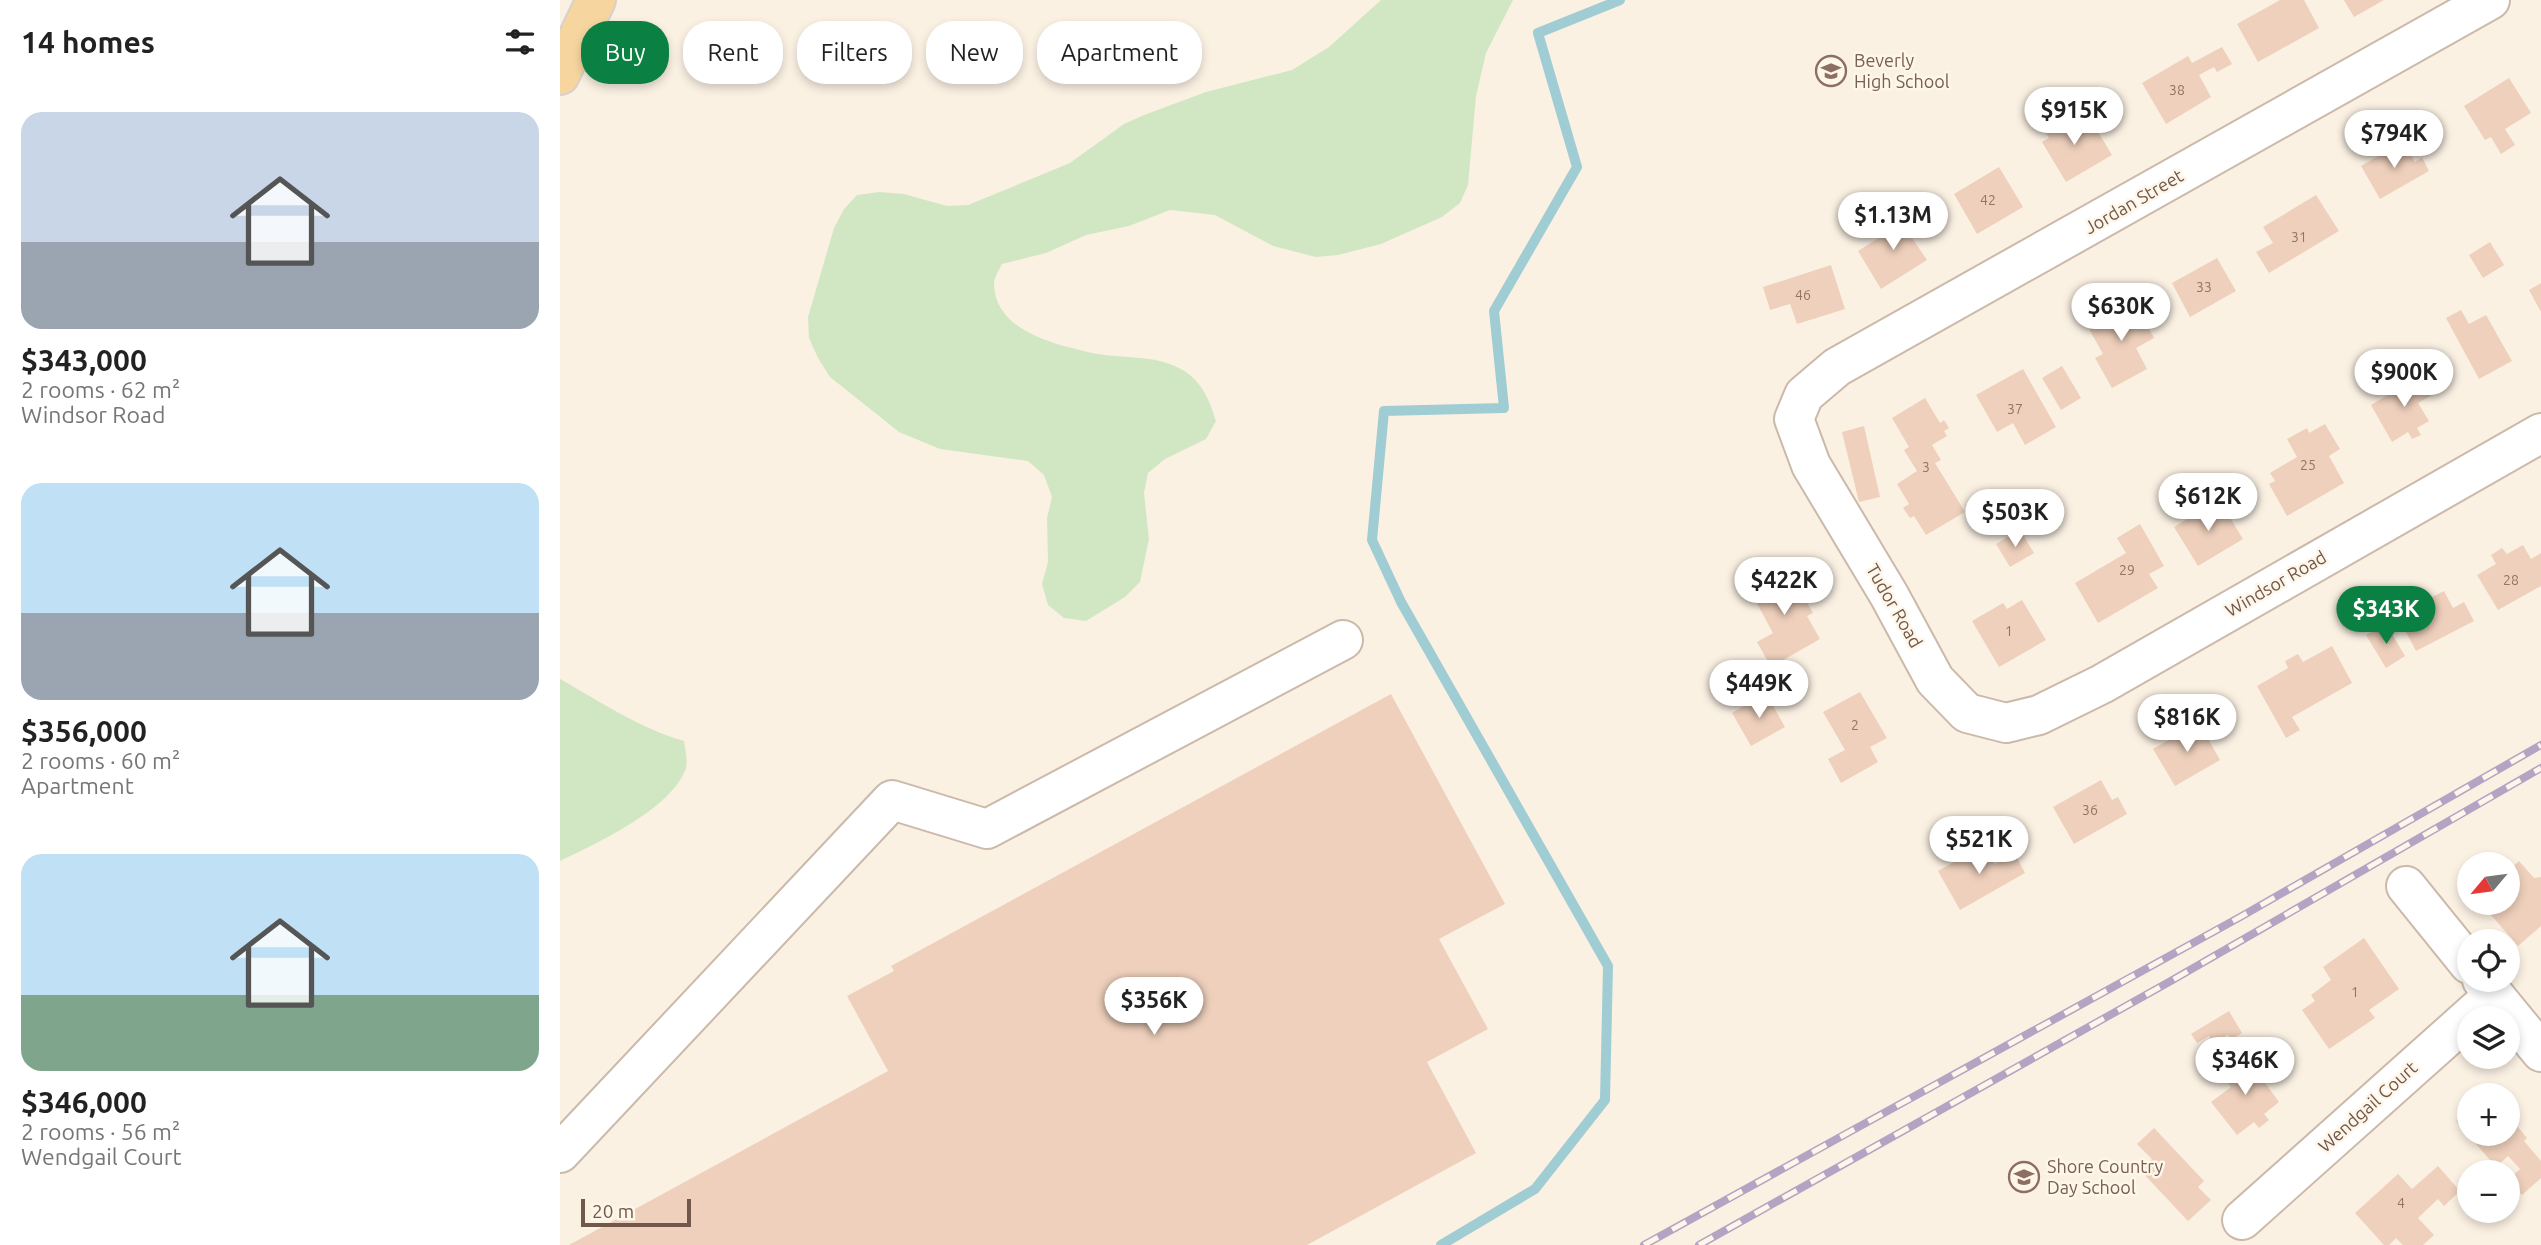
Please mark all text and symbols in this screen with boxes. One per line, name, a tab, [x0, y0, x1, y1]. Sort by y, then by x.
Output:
chip: Buy	[581, 21, 669, 84]
chip: Rent	[683, 21, 783, 84]
chip: Filters	[797, 21, 912, 84]
chip: New	[926, 21, 1023, 84]
chip: Apartment	[1037, 21, 1202, 84]
icon: filters	[501, 23, 539, 61]
text: 14 homes	[21, 25, 155, 59]
place label: Beverly High School	[1854, 50, 1950, 91]
school or university icon: Beverly High School	[1814, 54, 1848, 88]
house number: 38	[2169, 82, 2185, 98]
pin: $915K	[2025, 88, 2123, 147]
text: $915K	[2040, 97, 2108, 122]
pin: $794K	[2345, 110, 2443, 170]
text: $794K	[2360, 120, 2428, 145]
icon: home	[217, 158, 343, 284]
street label: Jordan Street	[2081, 165, 2186, 237]
pin: $1.13M	[1836, 192, 1950, 252]
house number: 42	[1980, 192, 1996, 208]
text: $1.13M	[1854, 202, 1932, 227]
house number: 31	[2291, 229, 2307, 245]
house number: 33	[2196, 279, 2212, 295]
pin: $630K	[2072, 284, 2170, 343]
house number: 46	[1795, 287, 1811, 303]
text: $630K	[2087, 293, 2155, 318]
text: $343,000	[21, 343, 147, 377]
pin: $900K	[2355, 350, 2453, 409]
text: $900K	[2370, 359, 2438, 384]
text: 2 rooms · 62 m²	[21, 377, 180, 402]
house number: 37	[2007, 401, 2023, 417]
text: Windsor Road	[21, 402, 165, 427]
house number: 25	[2300, 457, 2316, 473]
house number: 3	[1922, 459, 1930, 475]
pin: $612K	[2159, 474, 2257, 533]
text: $612K	[2174, 483, 2242, 508]
pin: $503K	[1966, 490, 2064, 549]
text: $503K	[1981, 499, 2049, 524]
icon: home	[217, 529, 343, 655]
street label: Windsor Road	[2222, 546, 2329, 620]
pin: $422K	[1735, 558, 1833, 617]
street label: Tudor Road	[1863, 560, 1927, 651]
house number: 29	[2119, 562, 2135, 578]
text: $422K	[1750, 567, 1818, 592]
house number: 28	[2503, 572, 2519, 588]
pin: $343K	[2337, 586, 2435, 646]
text: $343K	[2352, 596, 2420, 621]
house number: 1	[2005, 623, 2013, 639]
pin: $449K	[1710, 660, 1808, 720]
text: $449K	[1725, 670, 1793, 695]
pin: $816K	[2138, 694, 2236, 754]
text: $816K	[2153, 704, 2221, 729]
text: $356,000	[21, 714, 147, 748]
house number: 2	[1851, 717, 1859, 733]
text: 2 rooms · 60 m²	[21, 748, 180, 773]
text: Apartment	[21, 773, 134, 798]
house number: 36	[2082, 802, 2098, 818]
pin: $521K	[1930, 816, 2028, 876]
text: $521K	[1945, 826, 2013, 851]
north arrow	[2457, 852, 2520, 915]
map controls	[2457, 852, 2520, 1223]
icon: home	[217, 900, 343, 1026]
button: locate	[2457, 929, 2520, 992]
pin: $356K	[1105, 978, 1203, 1037]
house number: 1	[2351, 984, 2359, 1000]
text: $356K	[1120, 987, 1188, 1012]
button: layers	[2457, 1006, 2520, 1069]
pin: $346K	[2196, 1038, 2294, 1097]
text: $346K	[2211, 1047, 2279, 1072]
street label: Wendgail Court	[2314, 1057, 2421, 1156]
button: +	[2457, 1083, 2520, 1146]
text: $346,000	[21, 1085, 147, 1119]
text: 2 rooms · 56 m²	[21, 1119, 180, 1144]
text: Wendgail Court	[21, 1144, 182, 1169]
place label: Shore Country Day School	[2047, 1156, 2163, 1197]
school or university icon: Shore Country Day School	[2007, 1160, 2041, 1194]
button: −	[2457, 1160, 2520, 1223]
house number: 4	[2397, 1195, 2405, 1211]
scale bar	[581, 1196, 691, 1228]
text: 20 m	[592, 1200, 634, 1222]

